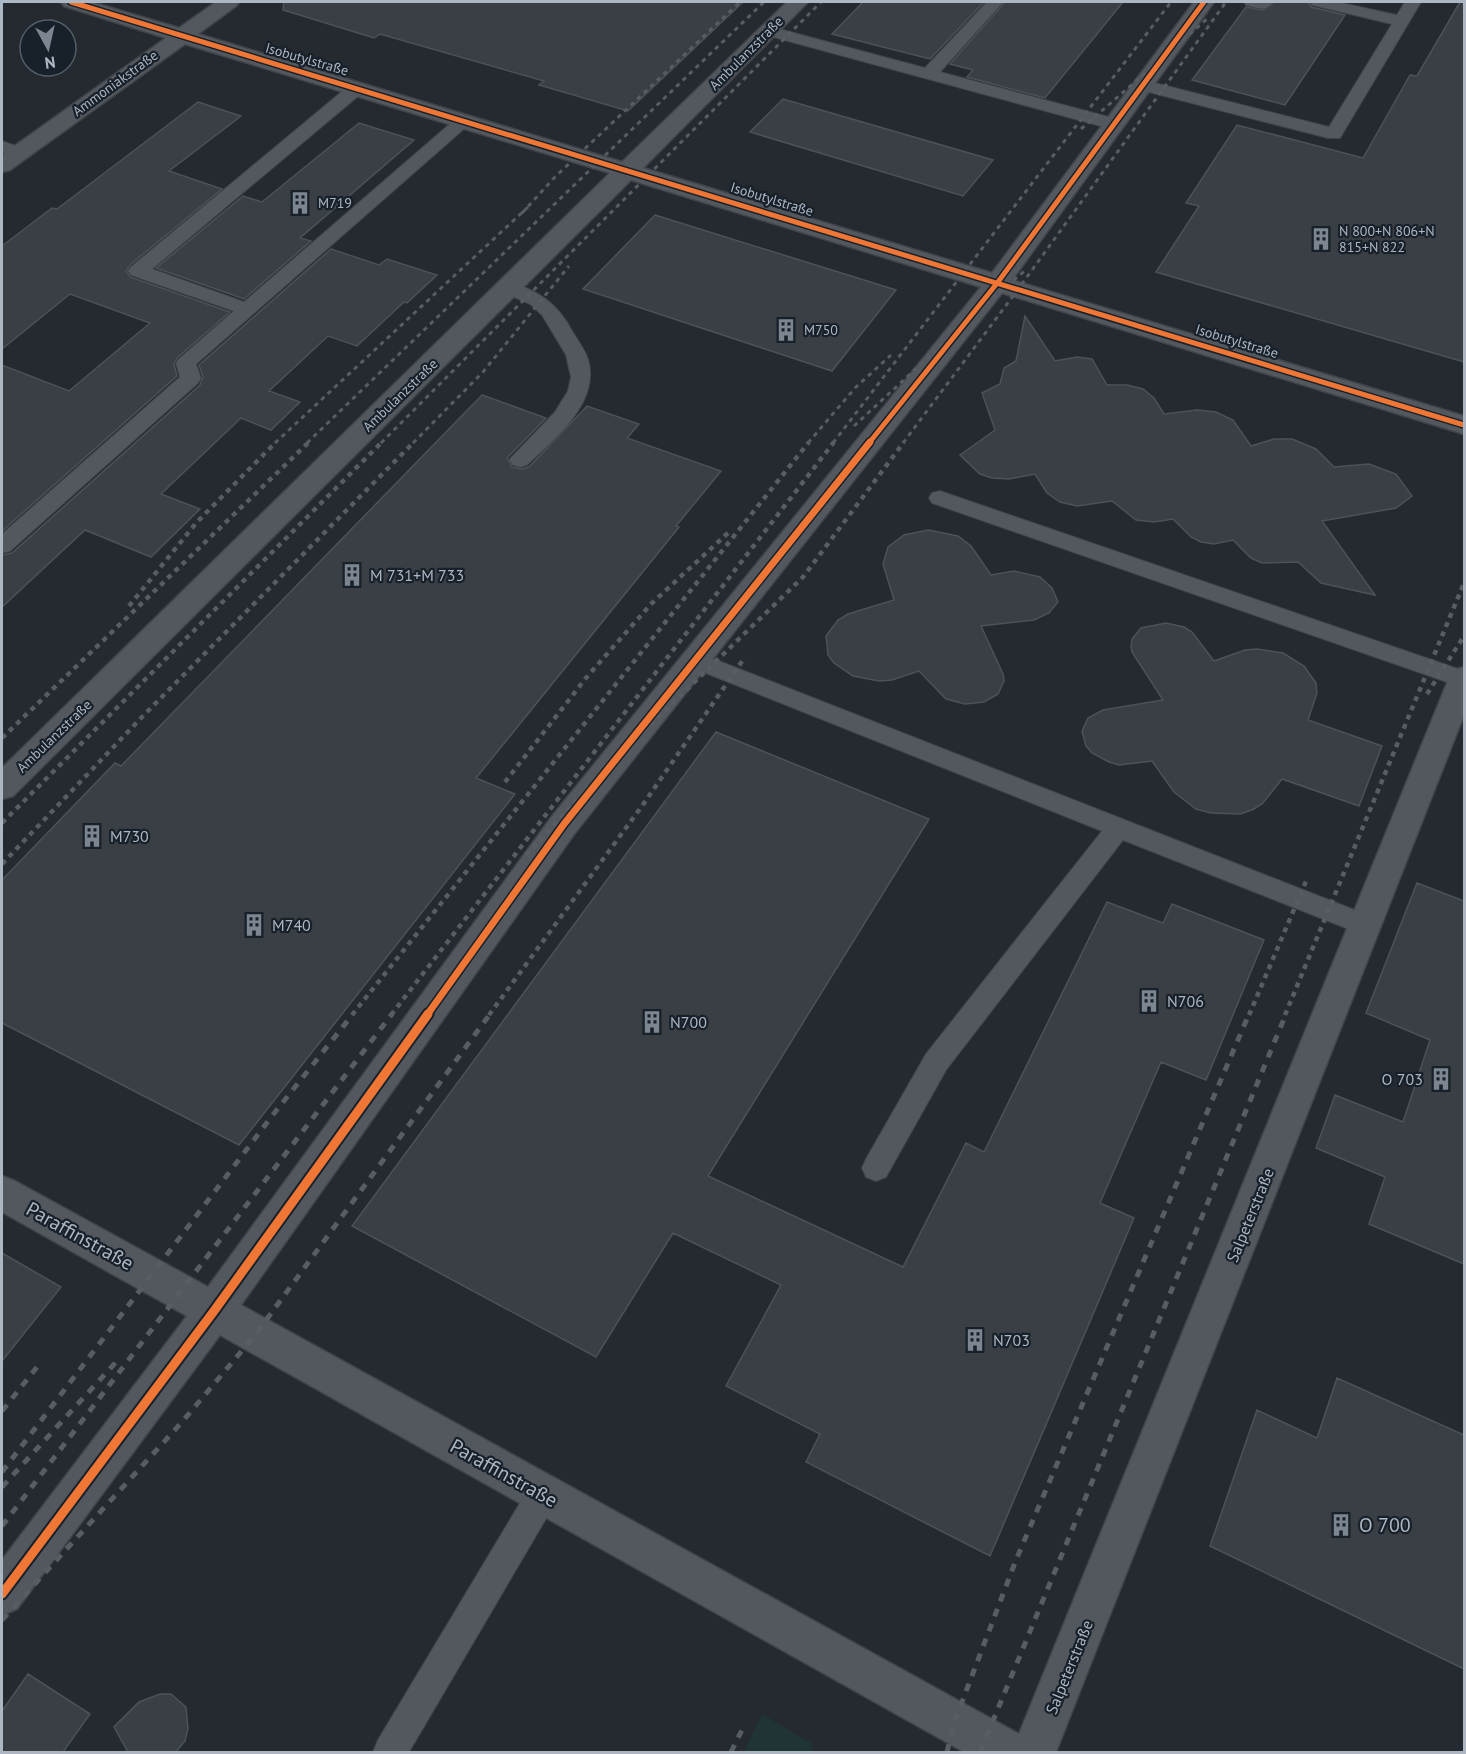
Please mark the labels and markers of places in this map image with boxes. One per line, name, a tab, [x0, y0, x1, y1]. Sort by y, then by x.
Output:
building icon: M719	[287, 190, 313, 216]
place label: M719	[318, 194, 352, 212]
place label: N 800+N 806+N 815+N 822	[1339, 222, 1435, 256]
building icon: N 800+N 806+N 815+N 822	[1308, 226, 1334, 252]
building icon: M750	[773, 317, 799, 343]
place label: M750	[804, 321, 838, 339]
building icon: M 731+M 733	[339, 562, 365, 588]
place label: M 731+M 733	[370, 565, 464, 585]
building icon: M730	[79, 823, 105, 849]
place label: M730	[110, 826, 149, 846]
building icon: M740	[241, 912, 267, 938]
place label: M740	[272, 915, 311, 935]
building icon: N706	[1136, 988, 1162, 1014]
place label: N706	[1167, 991, 1204, 1011]
building icon: N700	[639, 1009, 665, 1035]
place label: N700	[670, 1012, 707, 1032]
building icon: O 703	[1428, 1066, 1454, 1092]
place label: O 703	[1382, 1069, 1423, 1089]
building icon: N703	[962, 1327, 988, 1353]
place label: N703	[993, 1330, 1030, 1350]
building icon: O 700	[1328, 1512, 1354, 1538]
place label: O 700	[1359, 1512, 1411, 1538]

